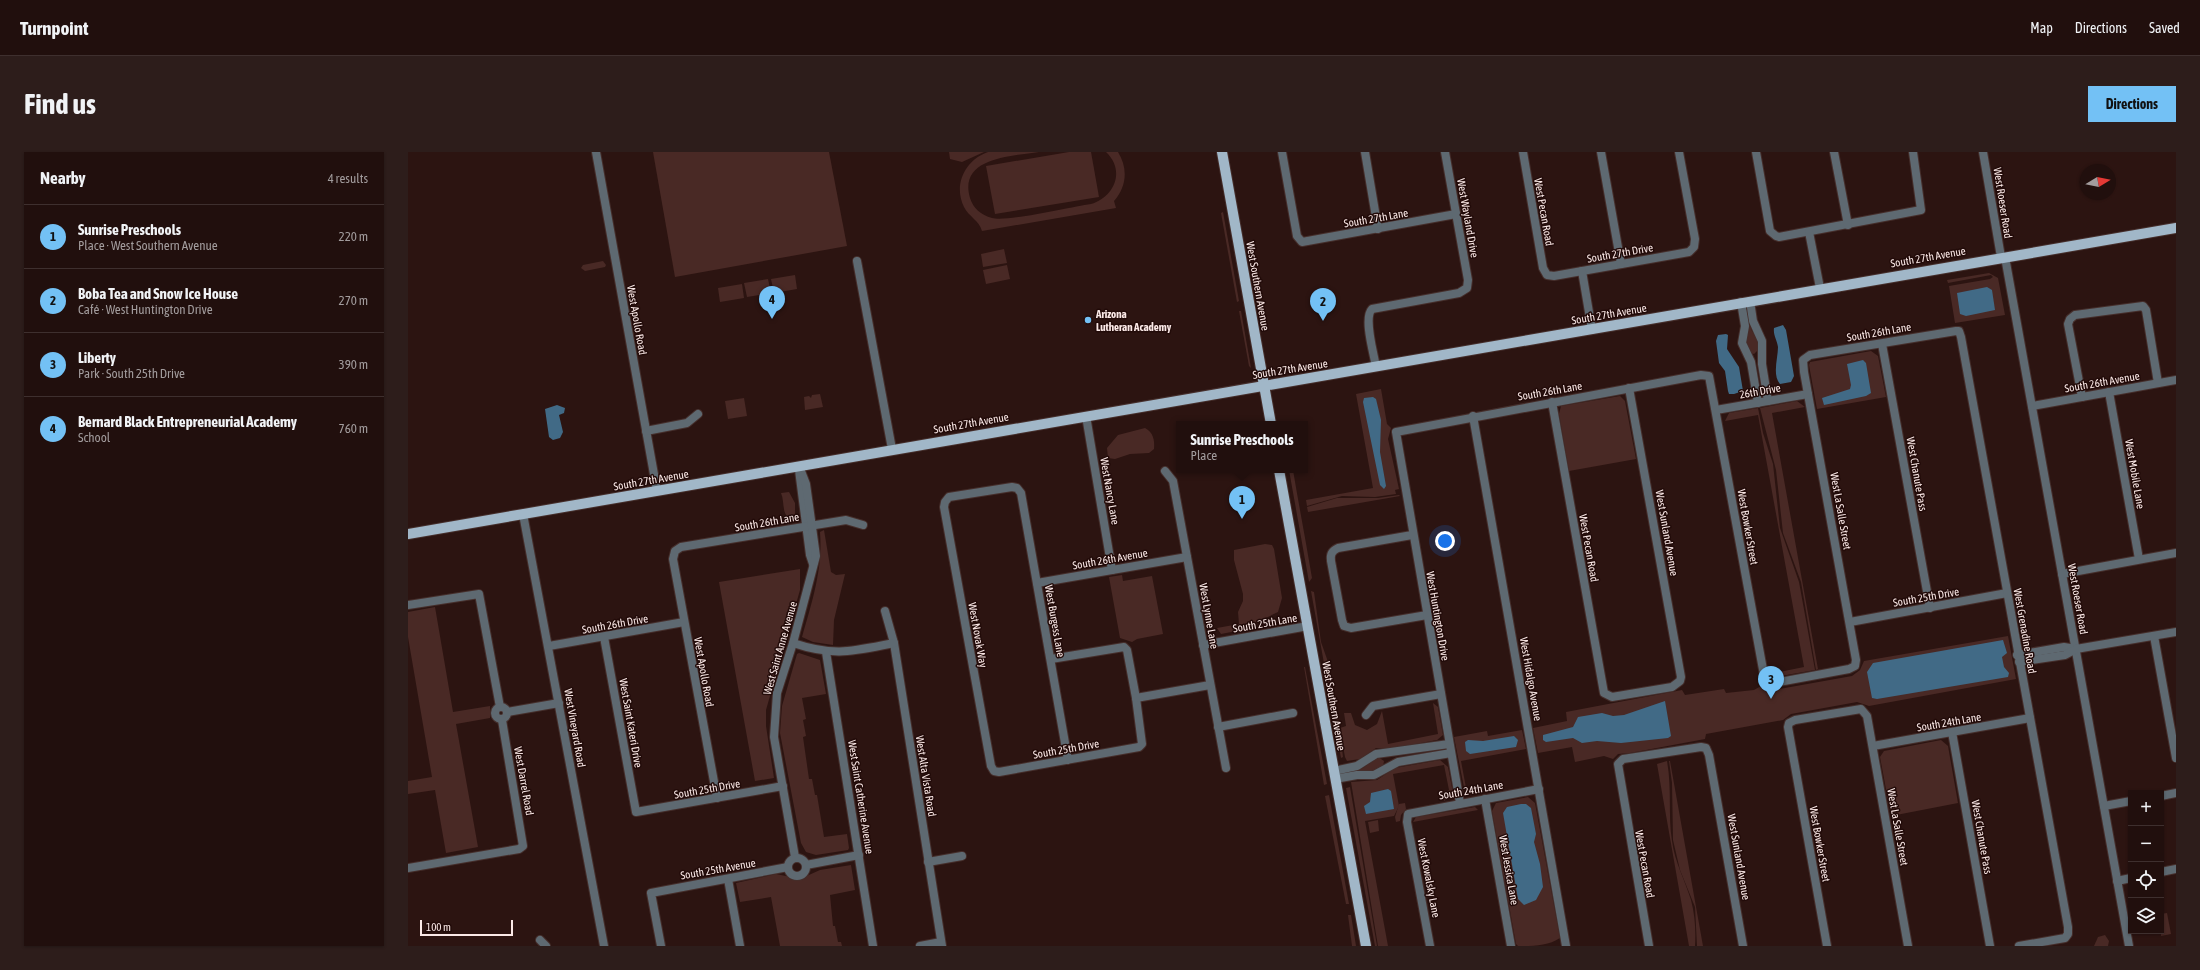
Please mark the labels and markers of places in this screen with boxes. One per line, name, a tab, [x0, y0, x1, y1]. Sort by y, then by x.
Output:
pin: 4	[759, 286, 785, 319]
pin: 2	[1310, 288, 1336, 321]
place label: Arizona Lutheran Academy	[1095, 308, 1172, 333]
marker: Arizona Lutheran Academy	[1083, 315, 1093, 325]
pin: 1	[1229, 486, 1255, 519]
pin: 3	[1758, 666, 1784, 699]

